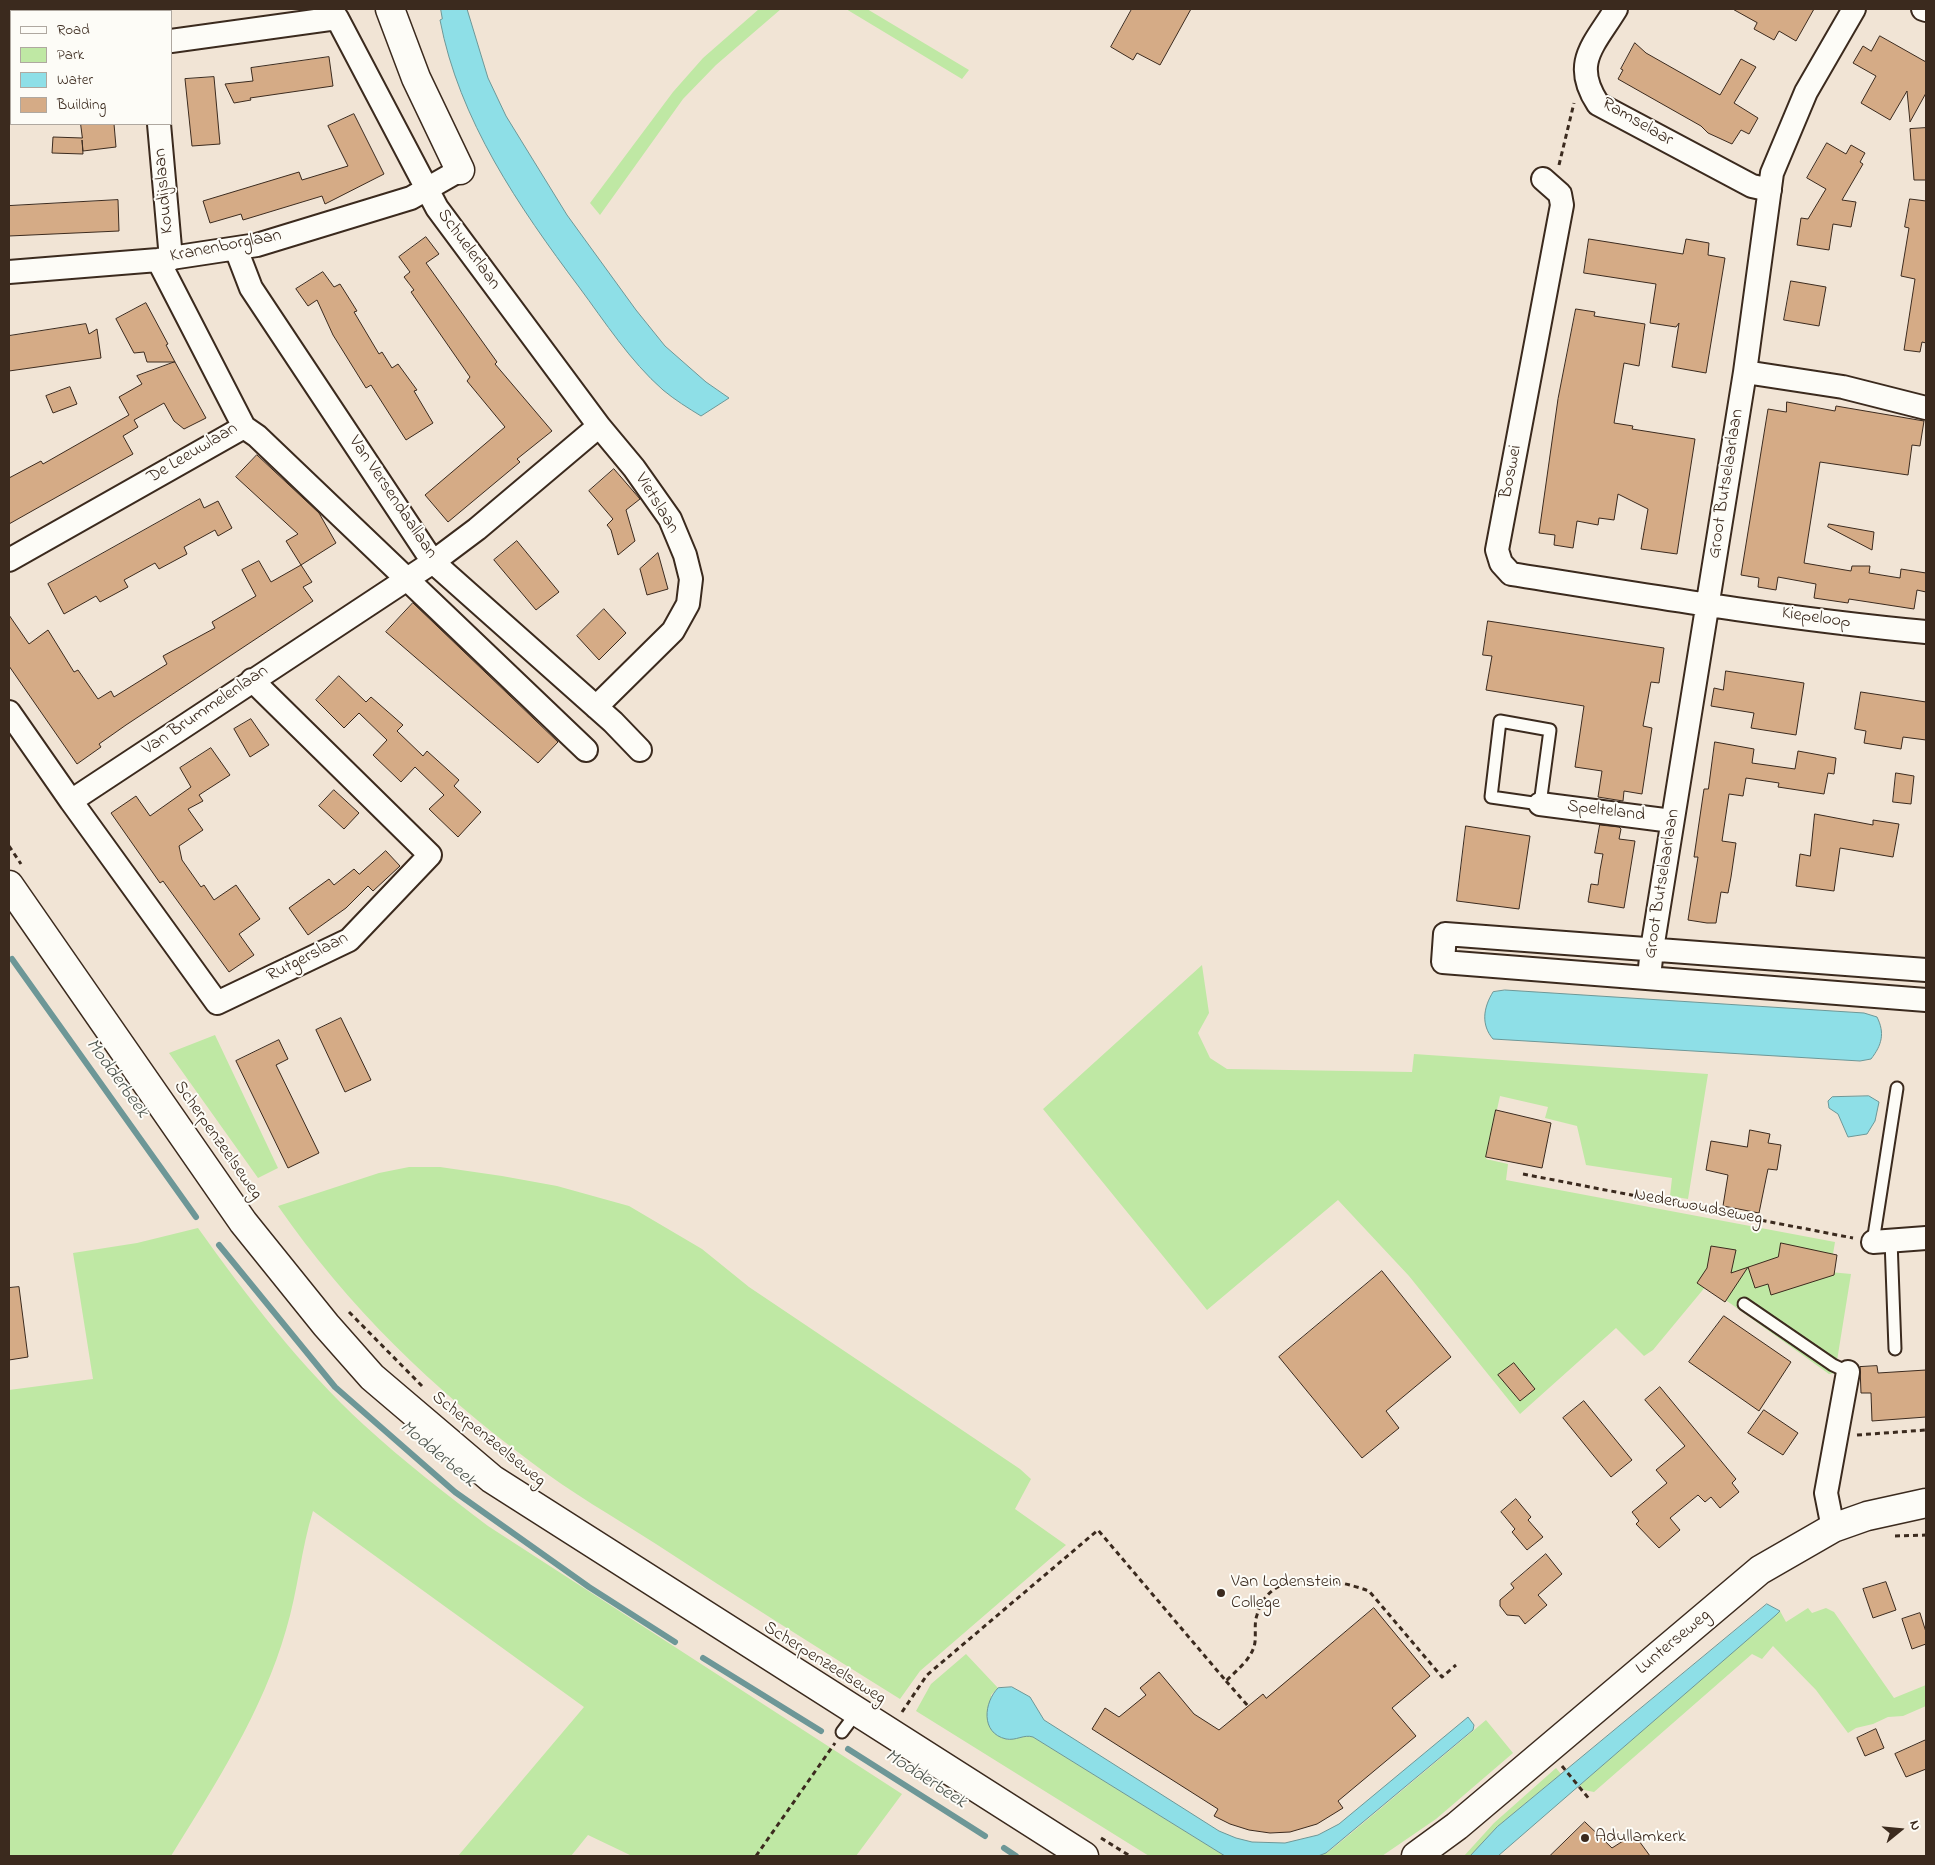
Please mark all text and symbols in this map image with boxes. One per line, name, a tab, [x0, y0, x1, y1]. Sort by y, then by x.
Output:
legend	[10, 10, 172, 125]
text: Road	[57, 19, 90, 41]
text: Park	[57, 44, 84, 66]
text: Water	[57, 69, 93, 91]
text: Building	[57, 94, 106, 116]
street label: Ramselaar	[1597, 94, 1677, 152]
street label: Koudijslaan	[151, 147, 179, 235]
street label: Schuelerlaan	[432, 205, 504, 295]
street label: Kranenborglaan	[168, 226, 284, 268]
street label: Groot Butselaarlaan	[1705, 408, 1749, 560]
street label: De Leeuwlaan	[144, 419, 242, 489]
street label: Van Versendaallaan	[343, 432, 441, 564]
street label: Boswei	[1496, 444, 1528, 500]
street label: Vietslaan	[629, 470, 683, 538]
street label: Kiepeloop	[1780, 603, 1852, 635]
street label: Van Brummelenlaan	[139, 661, 273, 761]
street label: Spelteland	[1566, 797, 1646, 827]
street label: Groot Butselaarlaan	[1641, 808, 1685, 960]
street label: Rutgerslaan	[264, 928, 352, 988]
water label: Modderbeek	[80, 1035, 152, 1123]
street label: Scherpenzeelseweg	[168, 1077, 266, 1205]
street label: Nederwoudseweg	[1632, 1185, 1764, 1231]
street label: Scherpenzeelseweg	[427, 1387, 549, 1493]
water label: Modderbeek	[394, 1417, 480, 1493]
place label: Van Lodenstein College	[1231, 1572, 1341, 1615]
marker: Van Lodenstein College	[1215, 1587, 1227, 1599]
street label: Lunterseweg	[1632, 1606, 1716, 1680]
street label: Scherpenzeelseweg	[759, 1618, 889, 1710]
water label: Modderbeek	[880, 1745, 970, 1815]
north arrow	[1875, 1805, 1925, 1855]
text: N	[1903, 1818, 1926, 1833]
place label: Adullamkerk	[1595, 1827, 1686, 1849]
marker: Adullamkerk	[1579, 1832, 1591, 1844]

